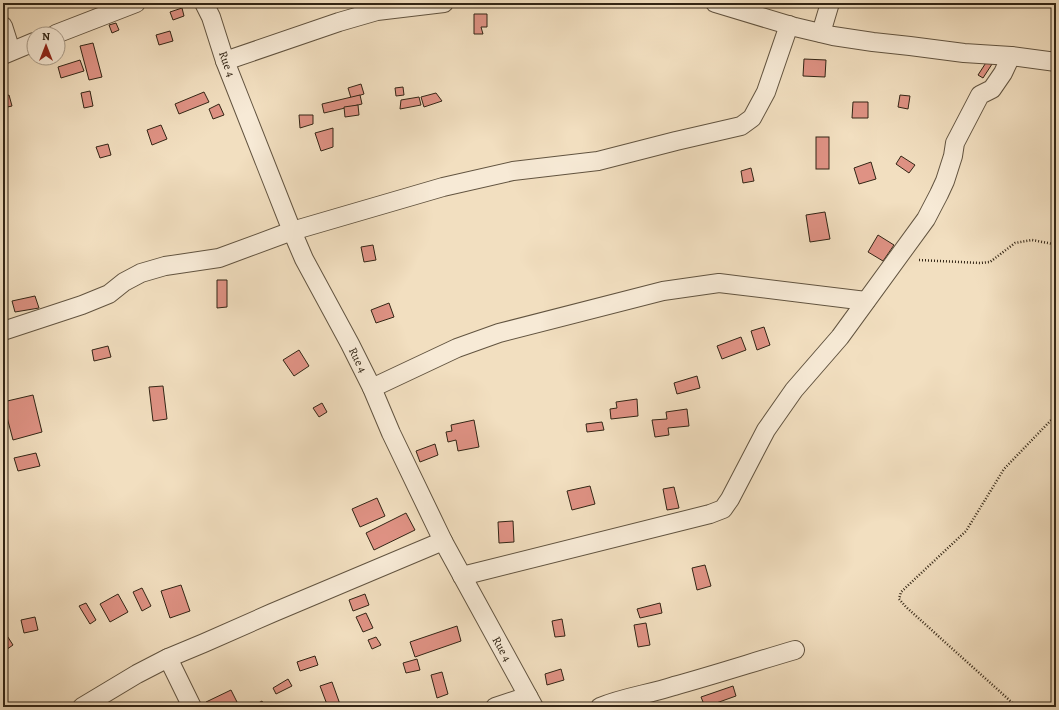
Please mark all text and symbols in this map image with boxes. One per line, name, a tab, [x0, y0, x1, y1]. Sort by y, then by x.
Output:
north arrow	[26, 26, 66, 66]
text: N	[42, 29, 50, 44]
street label: Rue 4	[215, 49, 239, 80]
street label: Rue 4	[345, 345, 371, 376]
street label: Rue 4	[489, 633, 516, 665]

